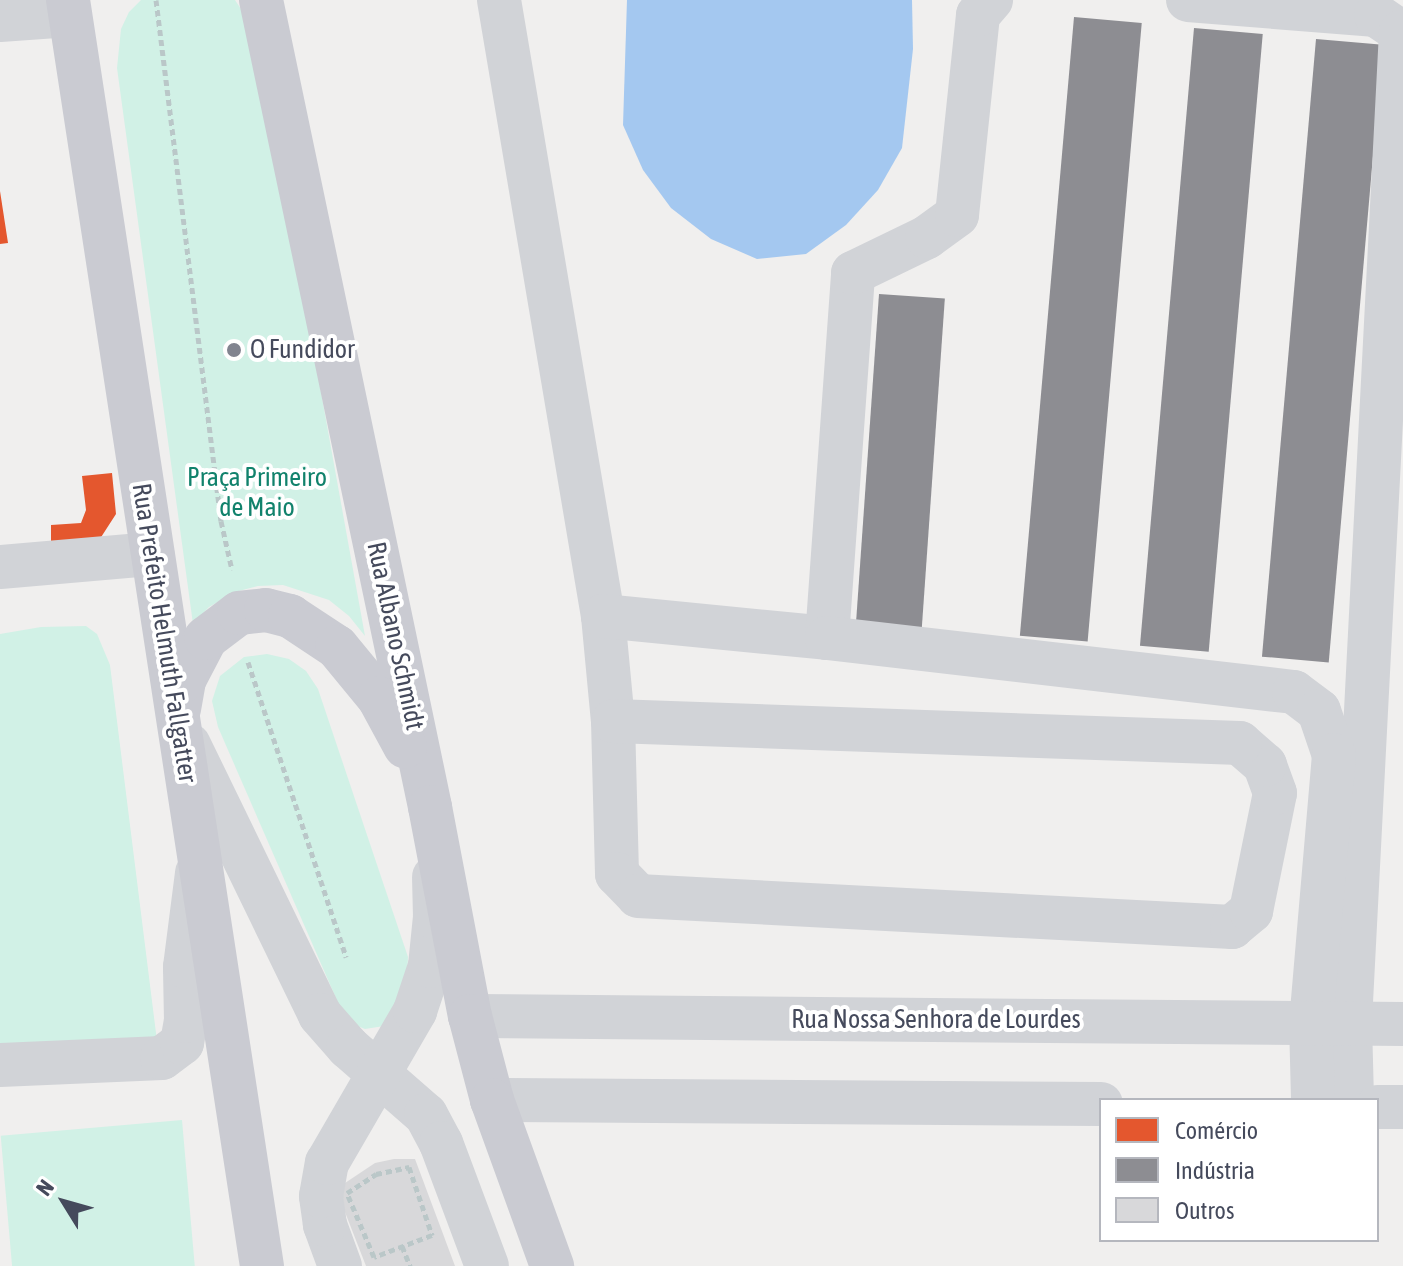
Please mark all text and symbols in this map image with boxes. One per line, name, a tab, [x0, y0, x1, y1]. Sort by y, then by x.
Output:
place label: O Fundidor	[250, 334, 355, 366]
marker: O Fundidor	[225, 341, 243, 359]
park label: Praça Primeiro de Maio	[187, 462, 327, 524]
street label: Rua Prefeito Helmuth Fallgatter	[125, 481, 203, 785]
street label: Rua Albano Schmidt	[360, 539, 430, 733]
street label: Rua Nossa Senhora de Lourdes	[791, 1004, 1081, 1036]
legend	[1099, 1098, 1379, 1242]
text: Comércio	[1175, 1117, 1258, 1144]
text: Indústria	[1175, 1157, 1255, 1184]
north arrow	[24, 1162, 104, 1242]
text: N	[31, 1175, 59, 1201]
text: Outros	[1175, 1197, 1234, 1224]

